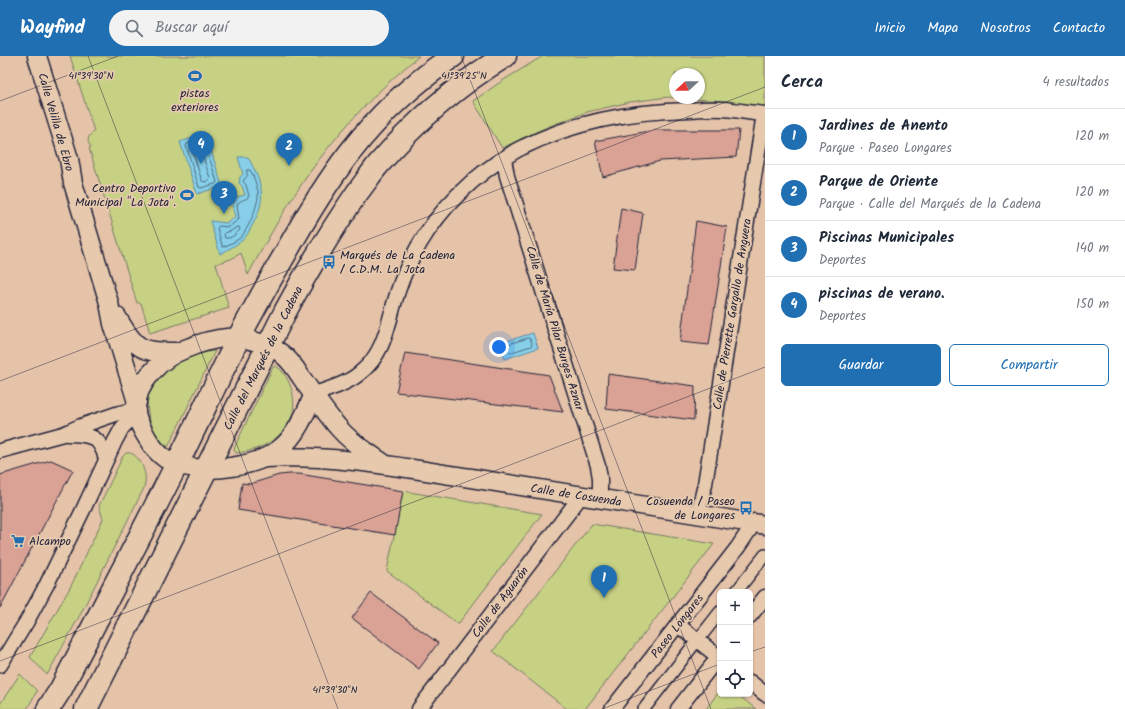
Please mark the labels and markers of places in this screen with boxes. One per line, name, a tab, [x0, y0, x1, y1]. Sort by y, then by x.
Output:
sports icon: pistas exteriores	[187, 68, 203, 84]
place label: pistas exteriores	[171, 84, 219, 117]
pin: 4	[188, 131, 214, 164]
pin: 2	[276, 133, 302, 166]
place label: Centro Deportivo Municipal "La Jota".	[75, 179, 176, 212]
pin: 3	[211, 181, 237, 214]
sports icon: Centro Deportivo Municipal "La Jota".	[179, 187, 195, 203]
place label: Marqués de La Cadena / C.D.M. La Jota	[340, 246, 456, 279]
bus stop icon: Marqués de La Cadena / C.D.M. La Jota	[321, 254, 337, 270]
place label: Cosuenda / Paseo de Longares	[646, 492, 735, 525]
bus stop icon: Cosuenda / Paseo de Longares	[738, 500, 754, 516]
place label: Alcampo	[29, 532, 71, 551]
supermarket icon: Alcampo	[10, 533, 26, 549]
pin: 1	[591, 565, 617, 598]

